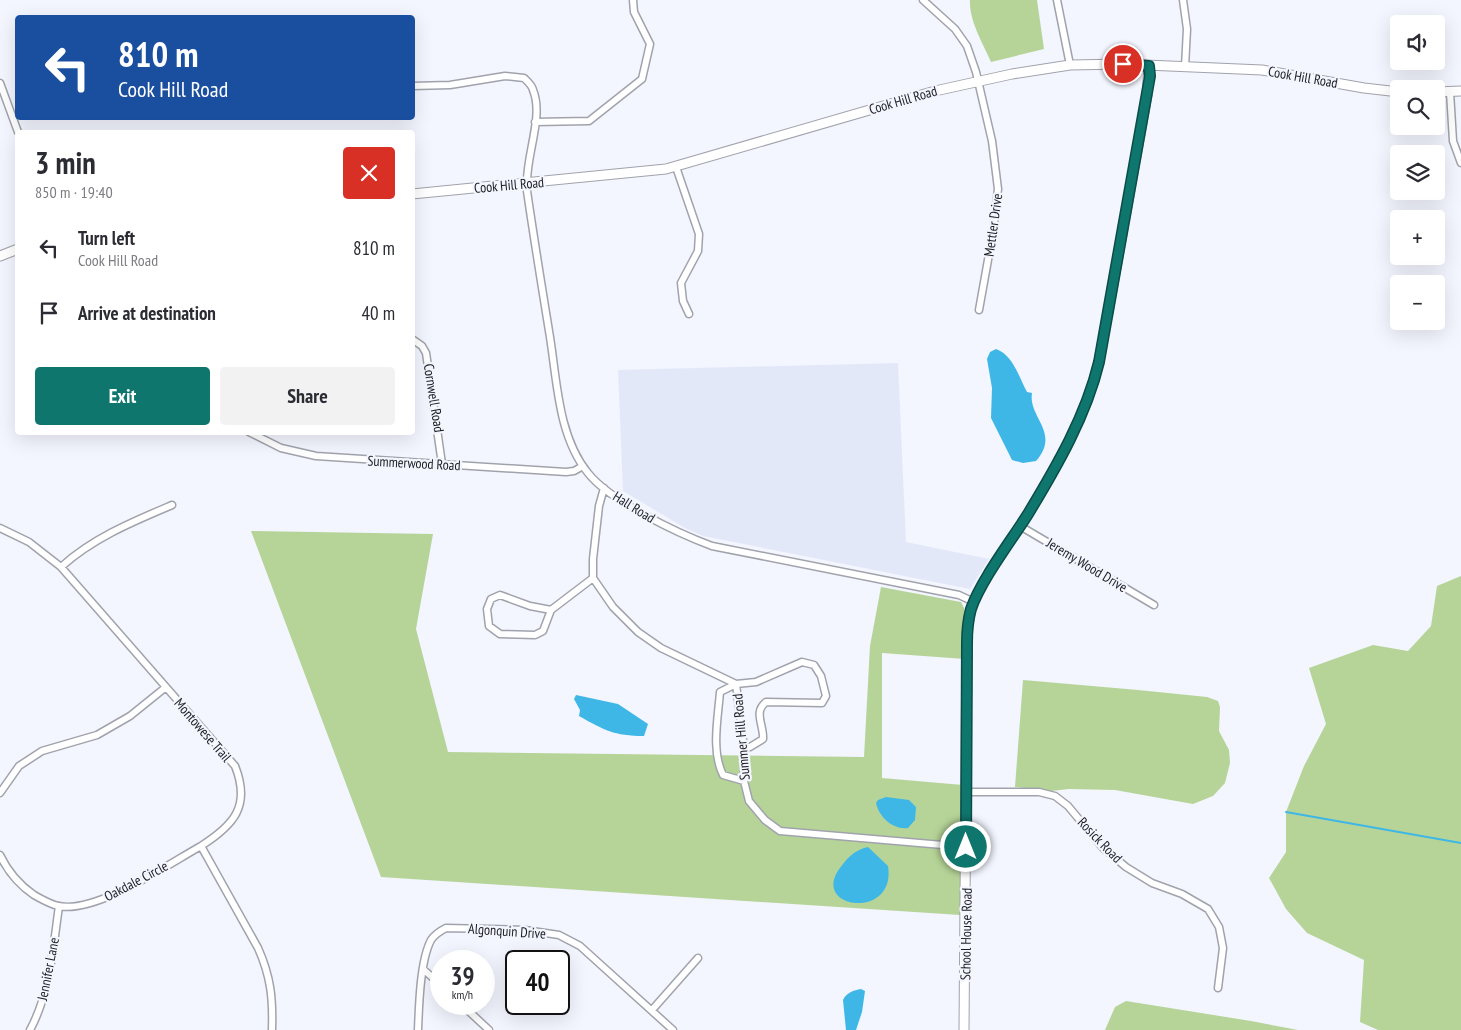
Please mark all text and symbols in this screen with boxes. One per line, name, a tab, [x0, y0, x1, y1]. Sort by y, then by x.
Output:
map controls	[1390, 15, 1445, 330]
button: sound	[1390, 15, 1445, 70]
text: 810 m	[118, 31, 199, 77]
icon: left	[35, 35, 100, 100]
pin	[1102, 43, 1144, 85]
icon: arrive	[1109, 50, 1137, 78]
street label: Cook Hill Road	[1267, 62, 1339, 92]
text: Cook Hill Road	[118, 75, 228, 103]
button: search	[1390, 80, 1445, 135]
street label: Cook Hill Road	[867, 82, 939, 118]
text: 3 min	[35, 143, 96, 182]
button: layers	[1390, 145, 1445, 200]
button: close	[343, 147, 395, 199]
street label: Cook Hill Road	[473, 173, 545, 197]
text: 850 m · 19:40	[35, 182, 113, 202]
street label: Mettler Drive	[980, 192, 1006, 258]
button: +	[1390, 210, 1445, 265]
text: Turn left	[78, 226, 135, 250]
icon: left	[35, 234, 63, 262]
text: 810 m	[353, 236, 395, 260]
text: Cook Hill Road	[78, 250, 158, 270]
button: −	[1390, 275, 1445, 330]
icon: arrive	[35, 299, 63, 327]
text: Arrive at destination	[78, 301, 216, 325]
text: 40 m	[362, 301, 395, 325]
street label: Cornwell Road	[420, 362, 448, 434]
button: Exit	[35, 367, 210, 425]
button: Share	[220, 367, 395, 425]
street label: Summerwood Road	[367, 452, 461, 474]
street label: Hall Road	[610, 487, 658, 527]
street label: Jeremy Wood Drive	[1043, 533, 1131, 596]
street label: Summer Hill Road	[728, 693, 754, 781]
street label: Montowese Trail	[170, 694, 236, 766]
street label: Rosick Road	[1074, 813, 1126, 867]
position arrow	[939, 820, 991, 872]
street label: Oakdale Circle	[101, 857, 171, 905]
street label: School House Road	[956, 888, 976, 980]
street label: Algonquin Drive	[468, 919, 547, 943]
street label: Jennifer Lane	[33, 936, 63, 1003]
speed limit sign: 40	[505, 950, 570, 1015]
text: 39	[451, 960, 474, 992]
text: km/h	[452, 987, 473, 1002]

